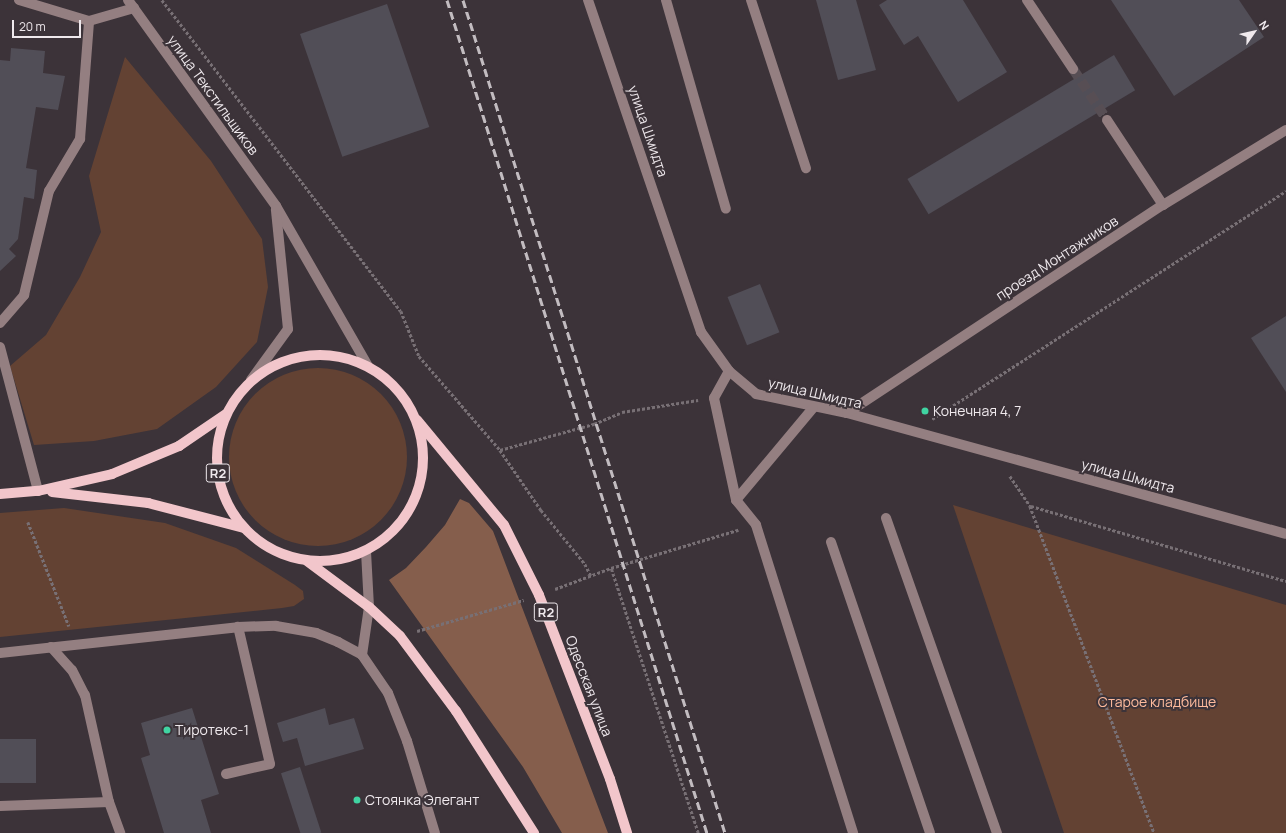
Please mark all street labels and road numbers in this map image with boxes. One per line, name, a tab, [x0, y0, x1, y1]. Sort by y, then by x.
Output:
street label: улица Текстильщиков	[164, 32, 262, 158]
street label: улица Шмидта	[624, 83, 672, 179]
street label: проезд Монтажников	[993, 212, 1121, 304]
street label: улица Шмидта	[767, 374, 863, 412]
street label: улица Шмидта	[1080, 456, 1176, 496]
road number: R2	[205, 462, 231, 484]
road number: R2	[533, 601, 559, 623]
street label: Одесская улица	[562, 633, 616, 739]

